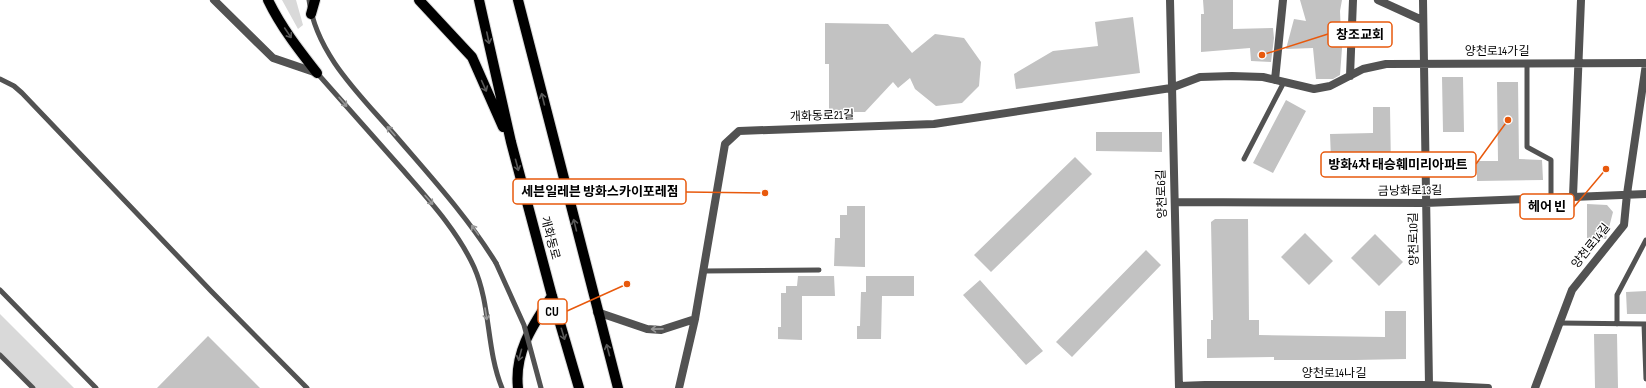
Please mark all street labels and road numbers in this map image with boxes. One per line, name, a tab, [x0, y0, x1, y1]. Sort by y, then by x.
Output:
street label: 양천로14가길	[1465, 44, 1529, 59]
street label: 개화동로21길	[790, 107, 854, 125]
street label: 양천로6길	[1154, 169, 1170, 219]
street label: 금낭화로13길	[1378, 183, 1442, 199]
street label: 양천로10길	[1406, 212, 1422, 266]
street label: 개화동로	[537, 215, 563, 261]
street label: 양천로14길	[1568, 221, 1614, 271]
street label: 양천로14나길	[1302, 366, 1366, 381]

